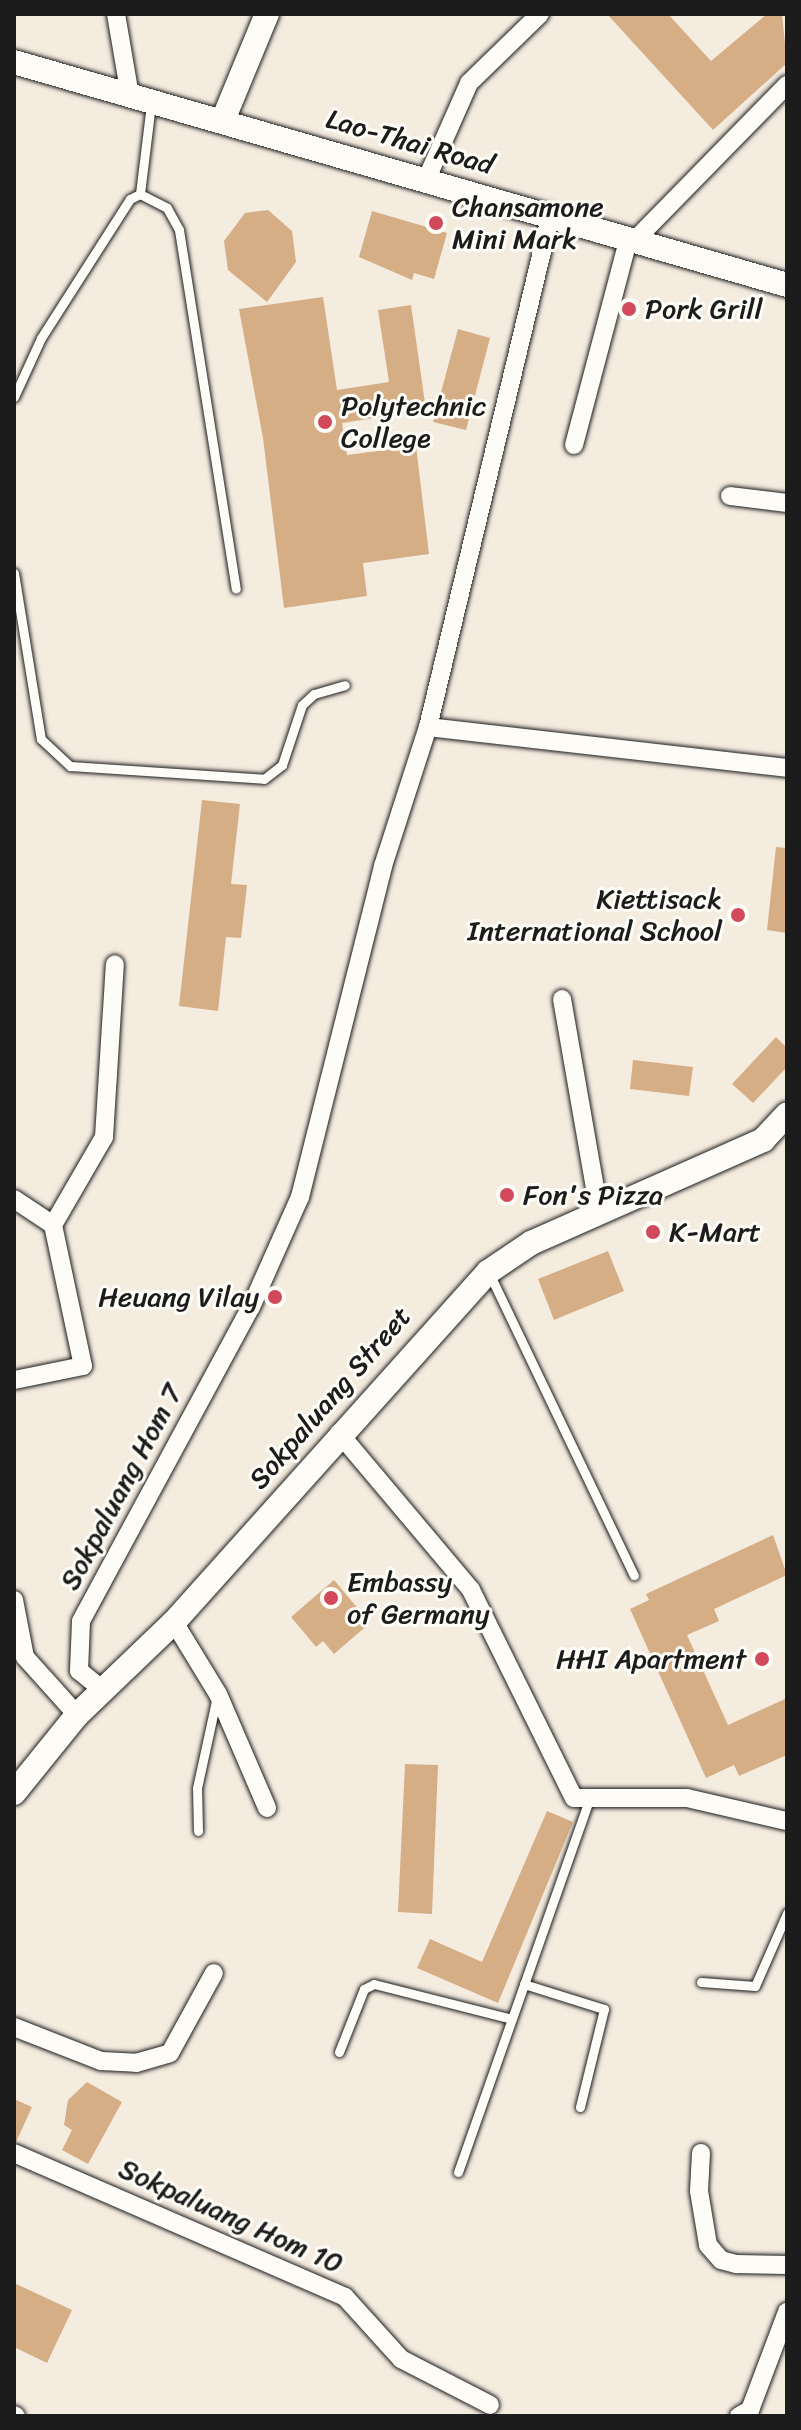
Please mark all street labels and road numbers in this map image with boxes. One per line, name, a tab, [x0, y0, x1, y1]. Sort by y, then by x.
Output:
street label: Lao-Thai Road	[322, 102, 498, 182]
street label: Sokpaluang Street	[242, 1300, 418, 1496]
street label: Sokpaluang Hom 7	[53, 1379, 189, 1595]
street label: Sokpaluang Hom 10	[114, 2152, 348, 2280]

